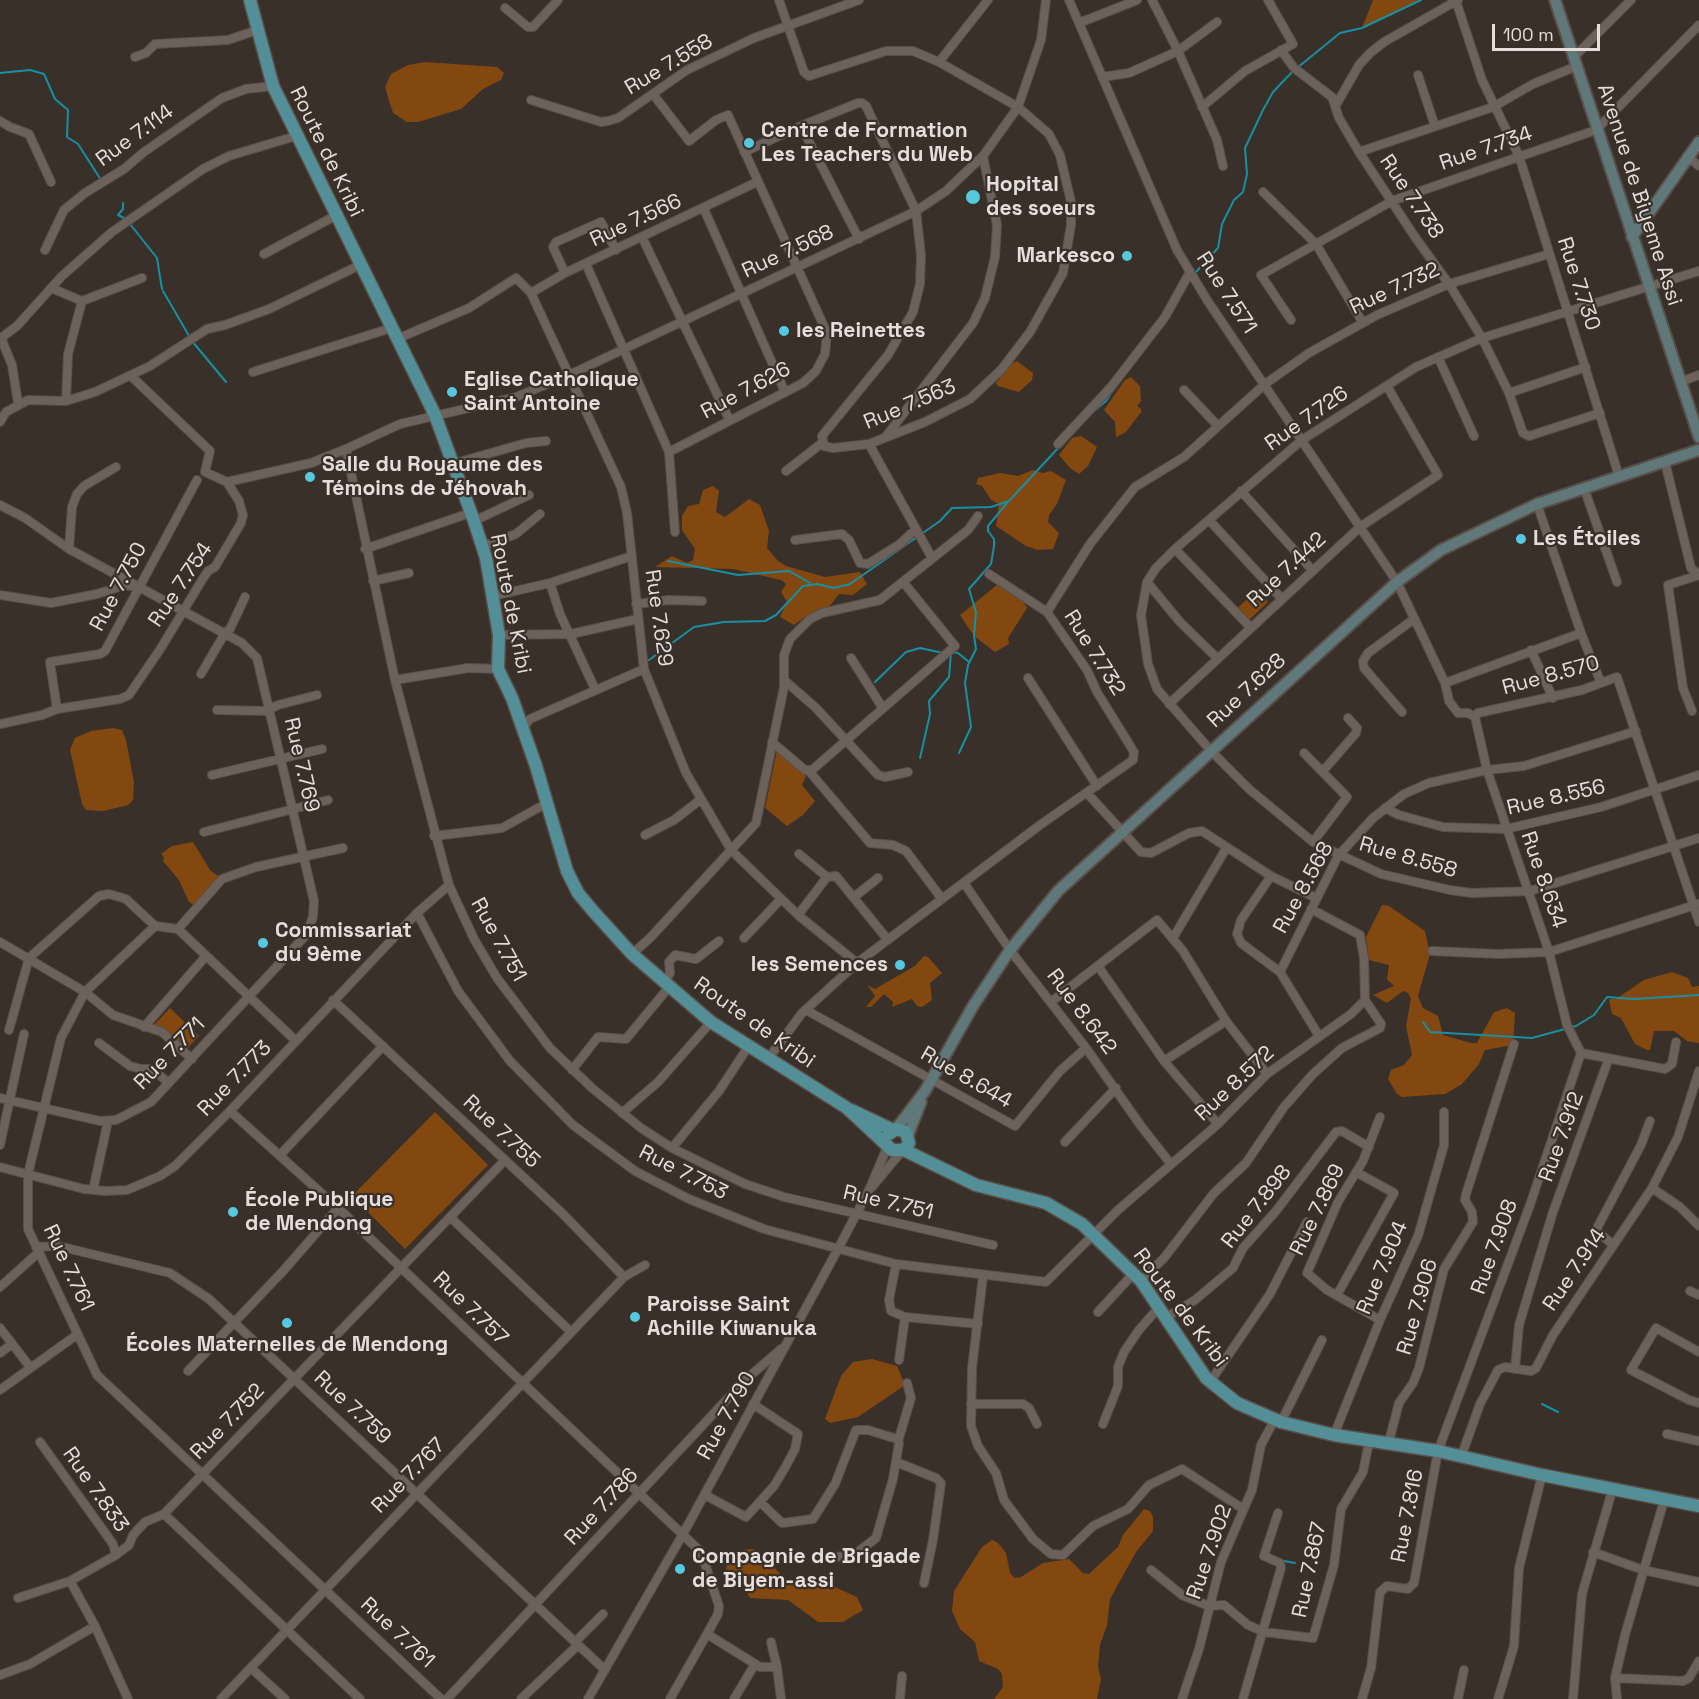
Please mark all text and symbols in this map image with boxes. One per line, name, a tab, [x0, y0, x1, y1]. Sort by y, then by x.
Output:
scale bar	[1495, 12, 1603, 50]
text: 100 m	[1503, 23, 1554, 46]
street label: Rue 7.558	[621, 29, 717, 101]
street label: Avenue de Biyeme Assi	[1591, 81, 1687, 309]
street label: Route de Kribi	[284, 83, 368, 221]
street label: Rue 7.114	[91, 99, 179, 173]
place label: Centre de Formation Les Teachers du Web	[761, 118, 973, 168]
street label: Rue 7.734	[1436, 121, 1536, 177]
marker: Centre de Formation Les Teachers du Web	[742, 136, 756, 150]
street label: Rue 7.738	[1374, 150, 1448, 244]
place label: Hopital des soeurs	[986, 172, 1096, 222]
marker: Hopital des soeurs	[964, 188, 982, 206]
street label: Rue 7.566	[586, 189, 686, 253]
street label: Rue 7.568	[738, 220, 838, 284]
street label: Rue 7.730	[1551, 234, 1605, 334]
place label: Markesco	[1017, 243, 1115, 269]
street label: Rue 7.571	[1190, 247, 1262, 339]
marker: Markesco	[1120, 249, 1134, 263]
street label: Rue 7.732	[1346, 257, 1444, 321]
place label: les Reinettes	[796, 318, 926, 344]
marker: les Reinettes	[777, 324, 791, 338]
street label: Rue 7.626	[697, 357, 795, 425]
place label: Eglise Catholique Saint Antoine	[464, 367, 639, 417]
street label: Rue 7.563	[860, 374, 960, 436]
street label: Rue 7.726	[1260, 381, 1354, 457]
marker: Eglise Catholique Saint Antoine	[445, 385, 459, 399]
place label: Salle du Royaume des Témoins de Jéhovah	[322, 452, 543, 502]
marker: Salle du Royaume des Témoins de Jéhovah	[303, 470, 317, 484]
place label: Les Étoiles	[1533, 526, 1641, 552]
street label: Rue 7.442	[1242, 527, 1332, 613]
street label: Route de Kribi	[484, 532, 536, 676]
marker: Les Étoiles	[1514, 532, 1528, 546]
street label: Rue 7.750	[85, 538, 153, 636]
street label: Rue 7.754	[144, 538, 218, 632]
street label: Rue 7.629	[639, 568, 677, 668]
street label: Rue 7.732	[1058, 606, 1130, 700]
street label: Rue 7.628	[1203, 648, 1291, 734]
street label: Rue 8.570	[1500, 651, 1602, 701]
street label: Rue 7.769	[278, 715, 324, 815]
street label: Rue 8.556	[1504, 774, 1608, 822]
street label: Rue 8.634	[1515, 828, 1571, 932]
street label: Rue 8.558	[1356, 832, 1460, 884]
street label: Rue 8.568	[1269, 838, 1339, 938]
street label: Rue 7.751	[465, 894, 531, 986]
place label: Commissariat du 9ème	[275, 918, 412, 968]
marker: Commissariat du 9ème	[256, 936, 270, 950]
place label: les Semences	[751, 952, 888, 978]
marker: les Semences	[893, 958, 907, 972]
street label: Rue 8.642	[1041, 964, 1121, 1060]
street label: Route de Kribi	[689, 972, 819, 1074]
street label: Rue 7.771	[129, 1012, 211, 1096]
street label: Rue 7.773	[193, 1036, 277, 1122]
street label: Rue 8.572	[1190, 1041, 1280, 1127]
street label: Rue 8.644	[916, 1042, 1016, 1114]
street label: Rue 7.912	[1534, 1089, 1590, 1185]
street label: Rue 7.755	[457, 1090, 545, 1174]
street label: Rue 7.753	[634, 1140, 732, 1206]
street label: Rue 7.898	[1217, 1160, 1297, 1254]
street label: Rue 7.869	[1285, 1160, 1351, 1260]
street label: Rue 7.751	[840, 1180, 936, 1226]
place label: École Publique de Mendong	[245, 1187, 393, 1237]
street label: Rue 7.908	[1466, 1196, 1524, 1298]
marker: École Publique de Mendong	[226, 1205, 240, 1219]
street label: Rue 7.904	[1352, 1217, 1414, 1319]
street label: Rue 7.761	[37, 1221, 99, 1315]
street label: Rue 7.914	[1538, 1224, 1612, 1316]
street label: Route de Kribi	[1127, 1244, 1233, 1372]
street label: Rue 7.906	[1392, 1256, 1444, 1358]
street label: Rue 7.757	[427, 1267, 513, 1351]
place label: Paroisse Saint Achille Kiwanuka	[647, 1292, 817, 1342]
marker: Paroisse Saint Achille Kiwanuka	[628, 1310, 642, 1324]
marker: Écoles Maternelles de Mendong	[280, 1316, 294, 1330]
place label: Écoles Maternelles de Mendong	[126, 1332, 448, 1358]
street label: Rue 7.759	[308, 1366, 396, 1450]
street label: Rue 7.790	[692, 1367, 762, 1465]
street label: Rue 7.752	[186, 1379, 270, 1465]
street label: Rue 7.767	[367, 1433, 451, 1519]
street label: Rue 7.833	[57, 1443, 133, 1537]
street label: Rue 7.786	[560, 1463, 644, 1551]
street label: Rue 7.816	[1387, 1467, 1429, 1565]
street label: Rue 7.902	[1182, 1501, 1238, 1603]
street label: Rue 7.867	[1288, 1520, 1332, 1620]
place label: Compagnie de Brigade de Biyem-assi	[692, 1544, 921, 1594]
marker: Compagnie de Brigade de Biyem-assi	[673, 1562, 687, 1576]
street label: Rue 7.761	[355, 1592, 439, 1674]

